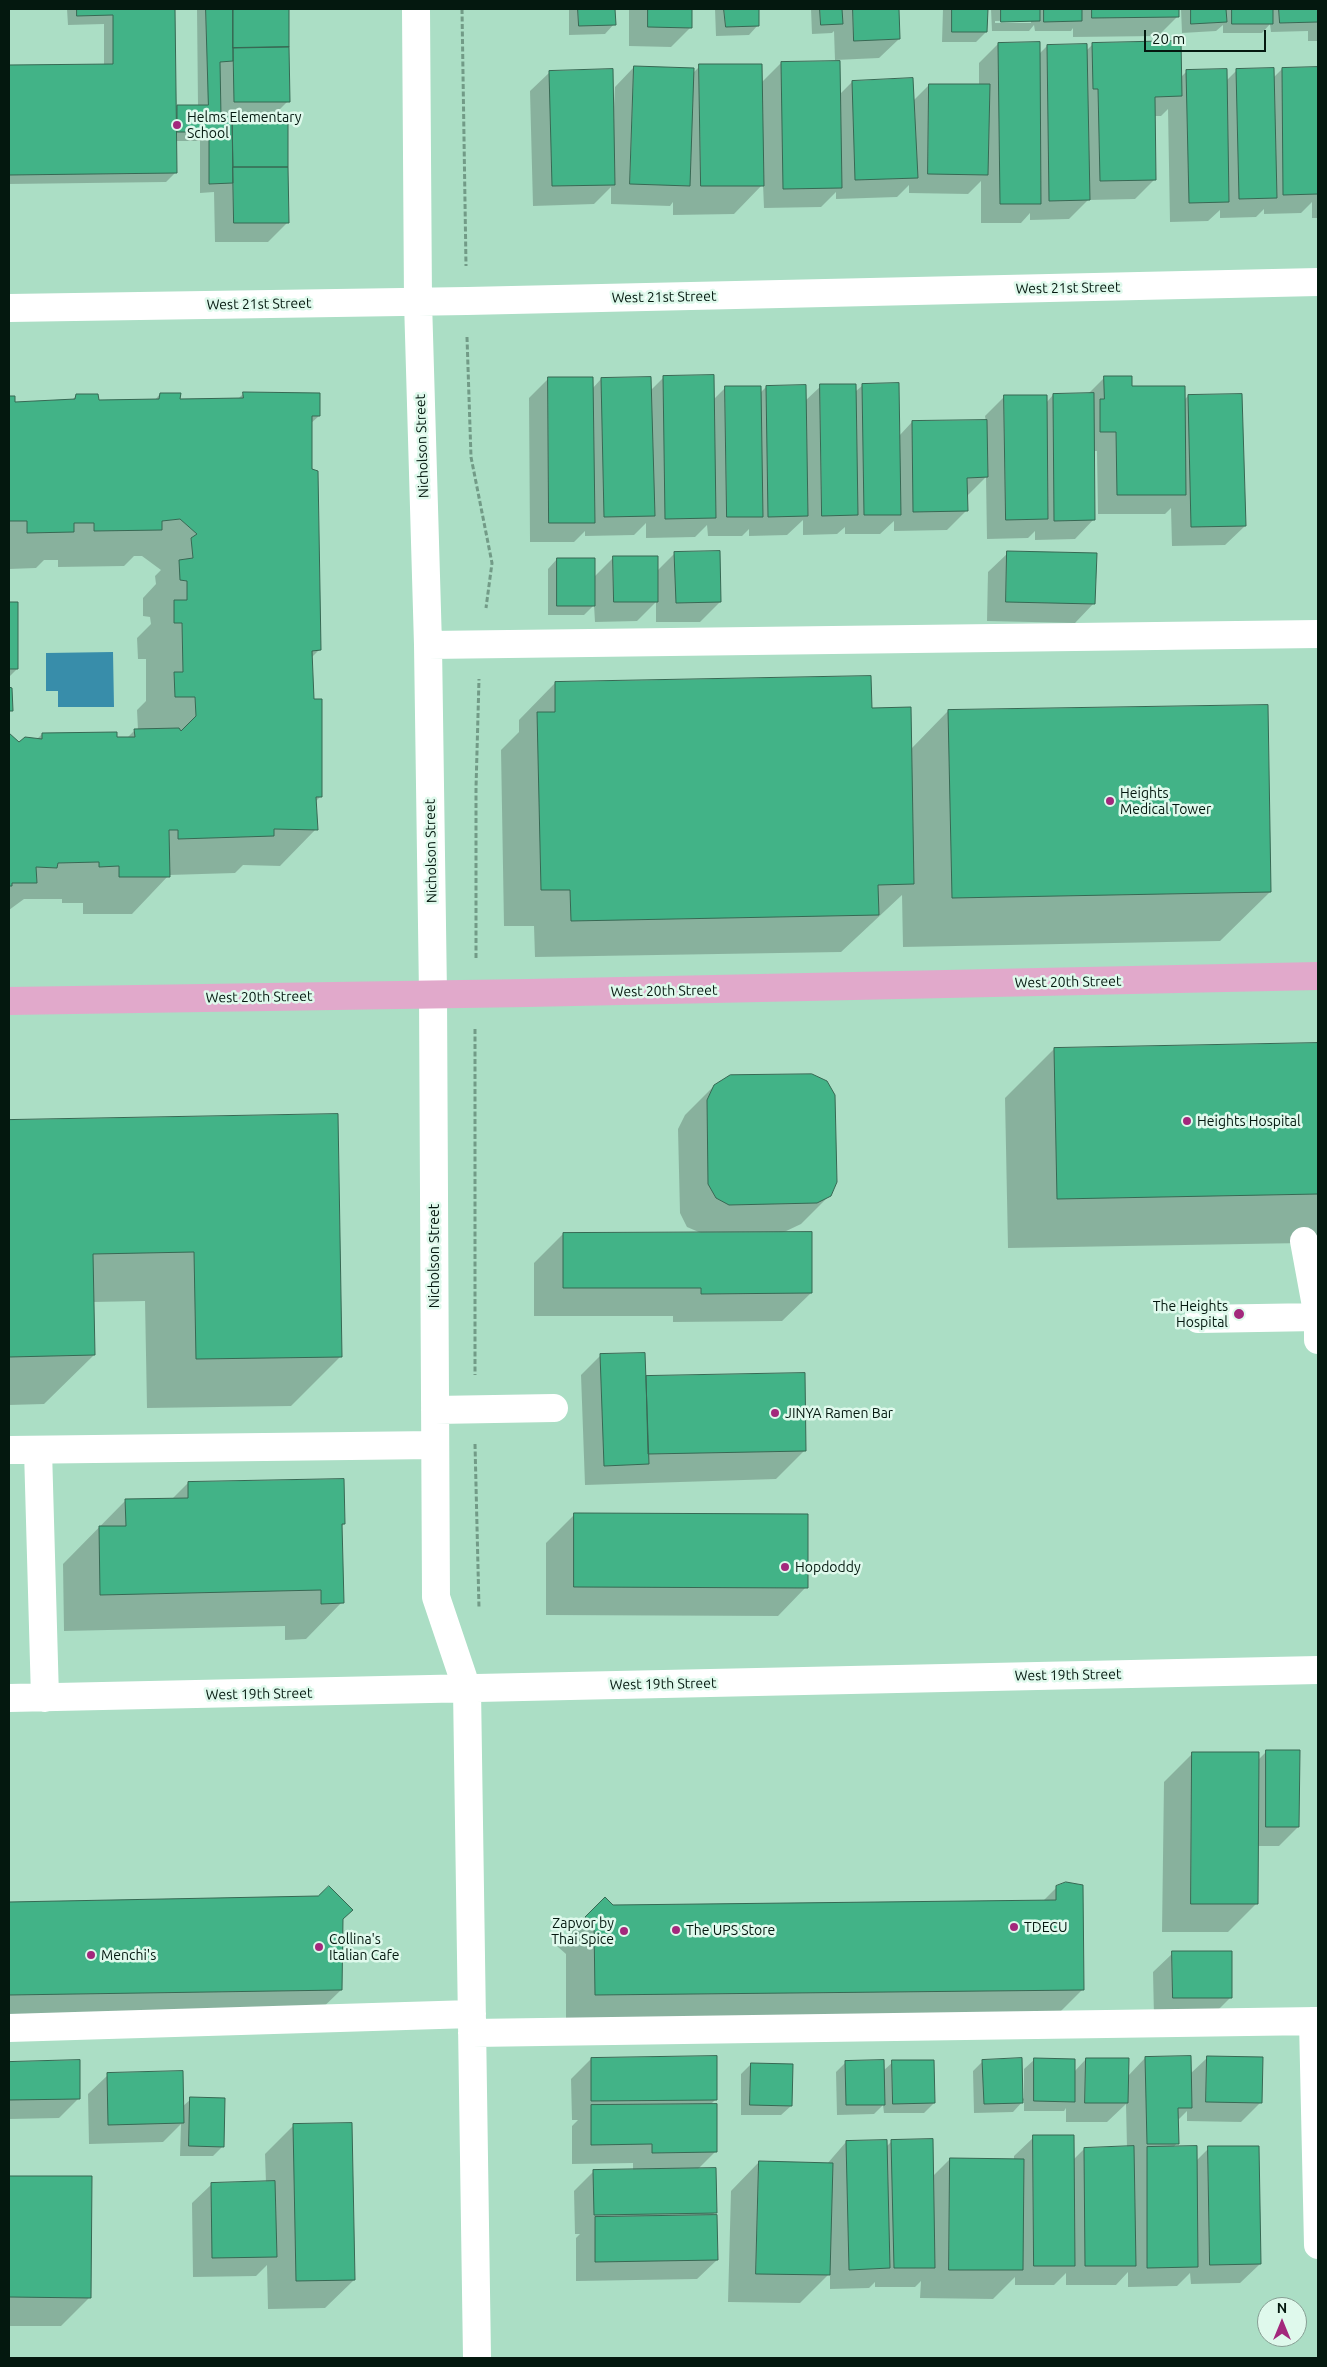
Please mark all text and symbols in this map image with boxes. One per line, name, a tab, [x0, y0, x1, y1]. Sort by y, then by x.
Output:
scale bar	[1147, 20, 1270, 52]
text: 20 m	[1152, 30, 1185, 47]
place label: Helms Elementary School	[187, 109, 302, 142]
marker: Helms Elementary School	[171, 119, 183, 131]
street label: West 21st Street	[1015, 279, 1121, 297]
street label: West 21st Street	[611, 288, 717, 306]
street label: West 21st Street	[206, 295, 312, 313]
street label: Nicholson Street	[412, 394, 432, 498]
place label: Heights Medical Tower	[1120, 785, 1211, 818]
marker: Heights Medical Tower	[1104, 795, 1116, 807]
street label: Nicholson Street	[422, 799, 440, 903]
street label: West 20th Street	[1014, 973, 1122, 991]
street label: West 20th Street	[610, 982, 718, 1000]
street label: West 20th Street	[205, 988, 313, 1006]
place label: Heights Hospital	[1197, 1113, 1301, 1129]
marker: Heights Hospital	[1181, 1115, 1193, 1127]
street label: Nicholson Street	[426, 1204, 442, 1308]
place label: The Heights Hospital	[1153, 1298, 1228, 1330]
marker: The Heights Hospital	[1232, 1307, 1246, 1321]
place label: JINYA Ramen Bar	[785, 1405, 893, 1421]
marker: JINYA Ramen Bar	[769, 1407, 781, 1419]
place label: Hopdoddy	[795, 1559, 861, 1575]
marker: Hopdoddy	[779, 1561, 791, 1573]
street label: West 19th Street	[1014, 1666, 1122, 1684]
street label: West 19th Street	[609, 1675, 717, 1693]
street label: West 19th Street	[205, 1685, 313, 1703]
place label: Zapvor by Thai Spice	[551, 1915, 614, 1948]
place label: TDECU	[1024, 1919, 1067, 1935]
marker: TDECU	[1008, 1921, 1020, 1933]
place label: The UPS Store	[686, 1922, 775, 1938]
marker: The UPS Store	[670, 1924, 682, 1936]
marker: Zapvor by Thai Spice	[618, 1925, 630, 1937]
place label: Collina's Italian Cafe	[329, 1931, 400, 1964]
marker: Collina's Italian Cafe	[313, 1941, 325, 1953]
place label: Menchi's	[101, 1947, 156, 1963]
marker: Menchi's	[85, 1949, 97, 1961]
north arrow	[1257, 2297, 1307, 2347]
text: N	[1277, 2300, 1287, 2316]

